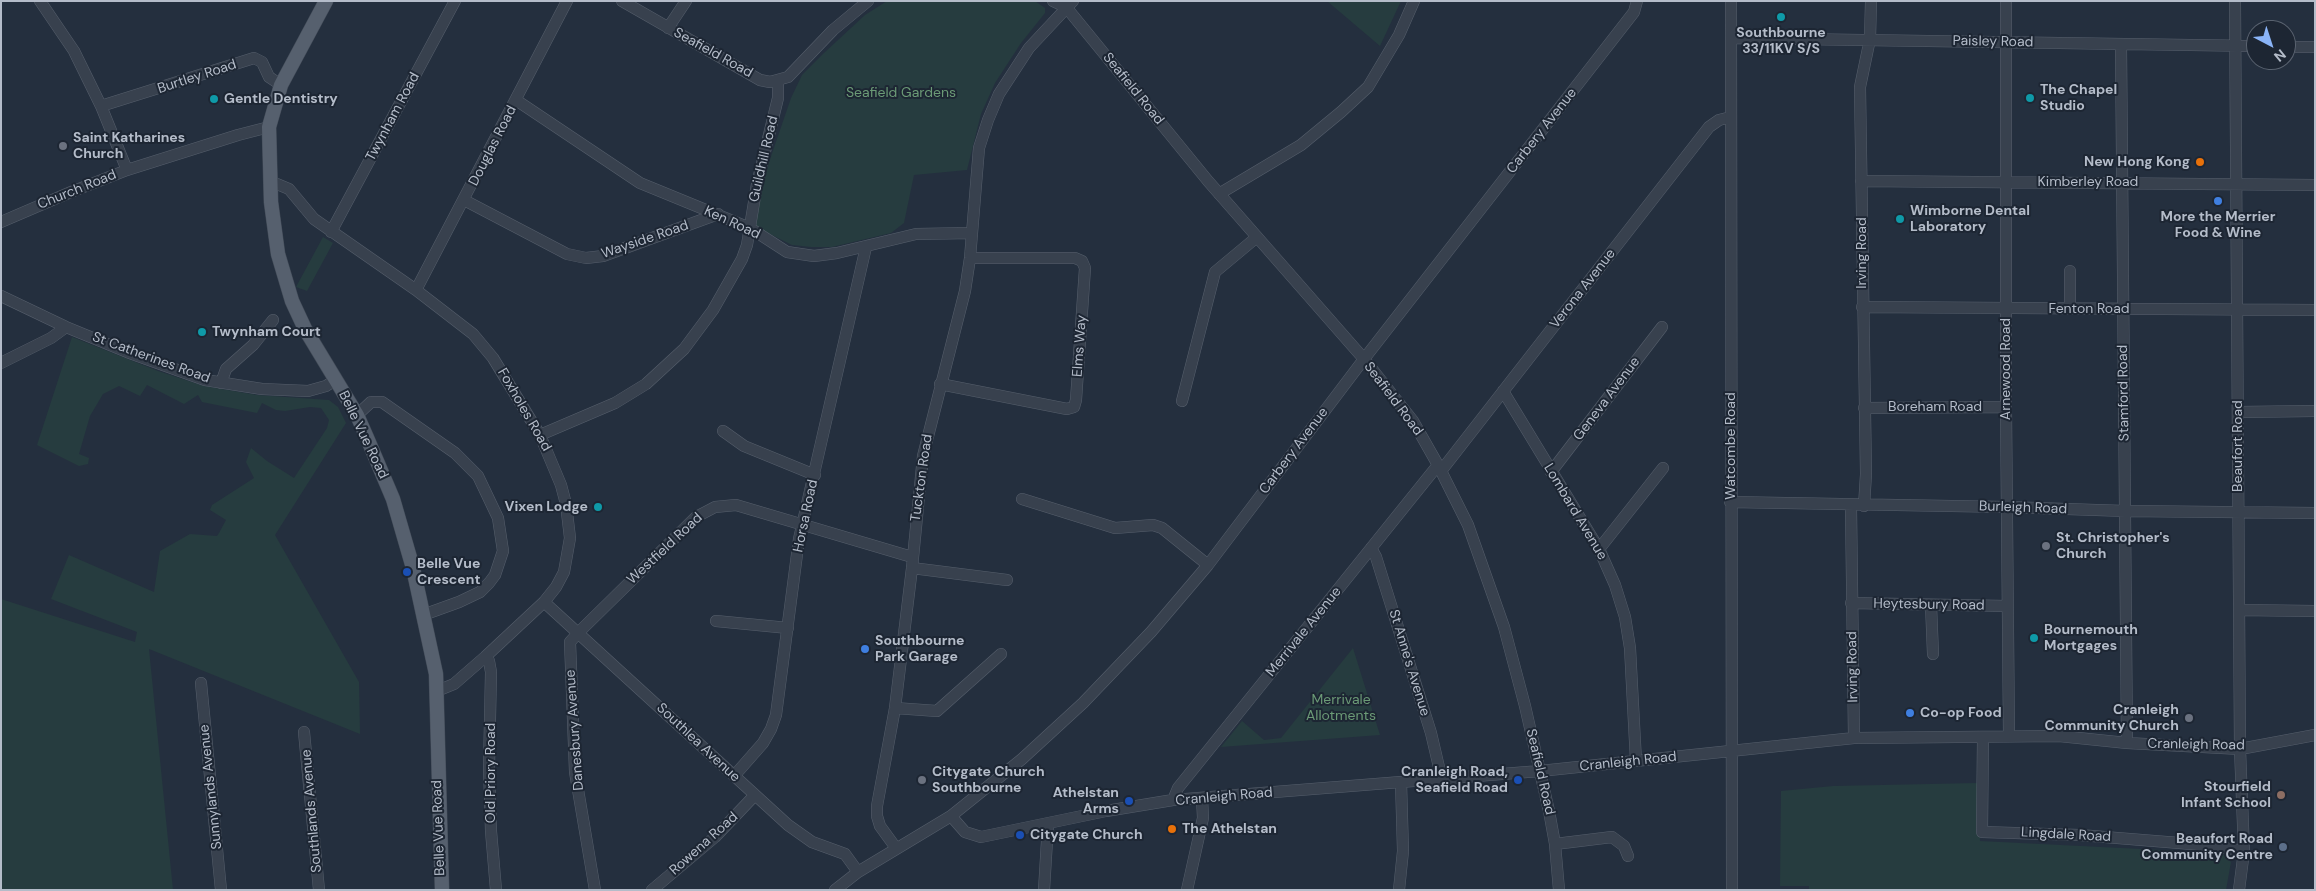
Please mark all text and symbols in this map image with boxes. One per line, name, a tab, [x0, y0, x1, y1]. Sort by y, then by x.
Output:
marker: Southbourne 33/11KV S/S	[1775, 11, 1787, 23]
north arrow	[2246, 20, 2296, 70]
street label: Seafield Road	[671, 24, 755, 82]
place label: Southbourne 33/11KV S/S	[1736, 25, 1826, 58]
street label: Paisley Road	[1953, 33, 2033, 51]
text: N	[2270, 46, 2290, 66]
street label: Seafield Road	[1099, 50, 1167, 128]
street label: Burtley Road	[155, 56, 239, 98]
street label: Twynham Road	[363, 70, 423, 164]
place label: The Chapel Studio	[2040, 82, 2117, 114]
park label: Seafield Gardens	[846, 85, 956, 101]
street label: Carbery Avenue	[1503, 85, 1581, 177]
place label: Gentle Dentistry	[224, 91, 338, 107]
marker: The Chapel Studio	[2024, 92, 2036, 104]
marker: Gentle Dentistry	[208, 93, 220, 105]
street label: Douglas Road	[466, 103, 520, 189]
street label: Guildhill Road	[746, 114, 782, 204]
place label: Saint Katharines Church	[73, 130, 185, 162]
marker: Saint Katharines Church	[57, 140, 69, 152]
place label: New Hong Kong	[2084, 154, 2190, 170]
marker: New Hong Kong	[2194, 156, 2206, 168]
street label: Church Road	[35, 167, 119, 213]
street label: Kimberley Road	[2038, 174, 2138, 190]
marker: More the Merrier Food & Wine	[2212, 195, 2224, 207]
street label: Ken Road	[701, 203, 763, 243]
place label: Wimborne Dental Laboratory	[1910, 203, 2030, 236]
place label: More the Merrier Food & Wine	[2161, 209, 2275, 242]
marker: Wimborne Dental Laboratory	[1894, 213, 1906, 225]
street label: Wayside Road	[599, 217, 691, 263]
street label: Irving Road	[1854, 217, 1870, 289]
street label: Verona Avenue	[1547, 246, 1619, 332]
street label: Fenton Road	[2048, 301, 2130, 317]
street label: Elms Way	[1069, 314, 1091, 378]
street label: Arnewood Road	[1998, 318, 2014, 420]
place label: Twynham Court	[212, 324, 321, 340]
marker: Twynham Court	[196, 326, 208, 338]
street label: St Catherines Road	[90, 329, 212, 387]
street label: Stamford Road	[2115, 345, 2133, 441]
street label: Geneva Avenue	[1570, 354, 1644, 444]
street label: Seafield Road	[1360, 359, 1426, 439]
street label: Foxholes Road	[493, 366, 555, 454]
street label: Belle Vue Road	[334, 388, 392, 482]
street label: Watcombe Road	[1723, 392, 1739, 500]
street label: Boreham Road	[1888, 399, 1982, 415]
street label: Beaufort Road	[2230, 400, 2246, 492]
street label: Carbery Avenue	[1256, 404, 1332, 498]
street label: Tuckton Road	[908, 433, 936, 523]
street label: Lombard Avenue	[1540, 461, 1610, 563]
street label: Horsa Road	[790, 478, 822, 554]
street label: Burleigh Road	[1979, 498, 2067, 518]
place label: Vixen Lodge	[505, 499, 588, 515]
marker: Vixen Lodge	[592, 501, 604, 513]
street label: Westfield Road	[624, 510, 706, 588]
place label: St. Christopher's Church	[2056, 530, 2170, 562]
marker: St. Christopher's Church	[2040, 540, 2052, 552]
place label: Belle Vue Crescent	[417, 556, 480, 588]
marker: Belle Vue Crescent	[401, 566, 413, 578]
street label: Merrivale Avenue	[1263, 584, 1345, 680]
street label: Heytesbury Road	[1873, 596, 1985, 614]
street label: St Anne's Avenue	[1385, 608, 1433, 718]
place label: Bournemouth Mortgages	[2044, 622, 2138, 654]
street label: Irving Road	[1844, 631, 1862, 703]
marker: Bournemouth Mortgages	[2028, 632, 2040, 644]
place label: Southbourne Park Garage	[875, 633, 964, 666]
marker: Southbourne Park Garage	[859, 643, 871, 655]
street label: Danesbury Avenue	[562, 669, 588, 791]
park label: Merrivale Allotments	[1306, 692, 1376, 724]
street label: Southlea Avenue	[653, 700, 743, 786]
place label: Cranleigh Community Church	[2045, 702, 2179, 734]
place label: Co-op Food	[1920, 705, 2002, 721]
marker: Co-op Food	[1904, 707, 1916, 719]
marker: Cranleigh Community Church	[2183, 712, 2195, 724]
street label: Old Priory Road	[483, 723, 499, 823]
street label: Sunnylands Avenue	[196, 724, 226, 850]
street label: Seafield Road	[1522, 727, 1558, 817]
street label: Cranleigh Road	[2147, 736, 2245, 754]
street label: Southlands Avenue	[298, 749, 326, 873]
street label: Cranleigh Road	[1579, 749, 1677, 775]
place label: Citygate Church Southbourne	[932, 764, 1045, 796]
place label: Cranleigh Road, Seafield Road	[1401, 764, 1508, 796]
marker: Citygate Church Southbourne	[916, 774, 928, 786]
marker: Cranleigh Road, Seafield Road	[1512, 774, 1524, 786]
place label: Stourfield Infant School	[2181, 779, 2271, 812]
street label: Belle Vue Road	[429, 780, 449, 876]
street label: Cranleigh Road	[1175, 784, 1273, 810]
place label: Athelstan Arms	[1053, 785, 1119, 818]
marker: Stourfield Infant School	[2275, 789, 2287, 801]
marker: Athelstan Arms	[1123, 795, 1135, 807]
street label: Rowena Road	[666, 809, 742, 879]
place label: The Athelstan	[1182, 821, 1277, 837]
marker: The Athelstan	[1166, 823, 1178, 835]
street label: Lingdale Road	[2021, 824, 2111, 846]
place label: Citygate Church	[1030, 827, 1143, 843]
marker: Citygate Church	[1014, 829, 1026, 841]
place label: Beaufort Road Community Centre	[2141, 831, 2273, 864]
marker: Beaufort Road Community Centre	[2277, 841, 2289, 853]

